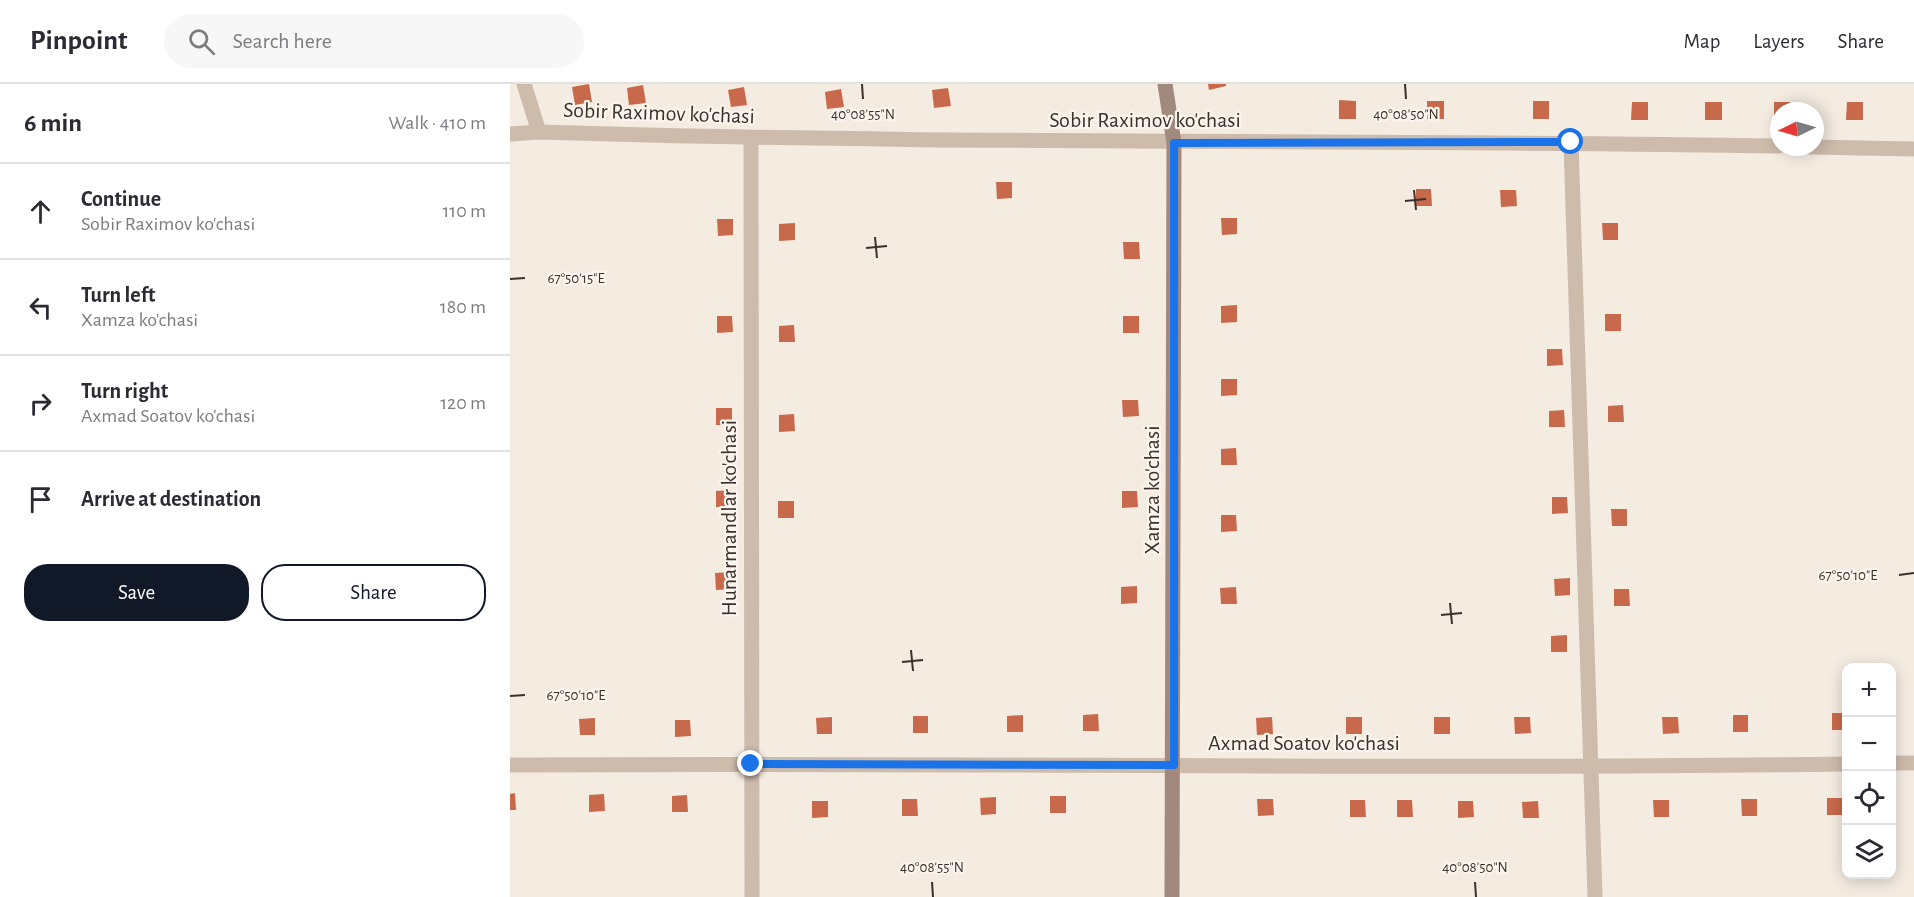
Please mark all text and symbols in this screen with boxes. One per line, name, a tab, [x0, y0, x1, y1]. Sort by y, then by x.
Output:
search box	[164, 14, 584, 68]
icon: search	[185, 25, 218, 58]
text: Pinpoint	[30, 27, 128, 55]
text: Search here	[233, 30, 332, 52]
text: Map	[1684, 31, 1720, 52]
text: Layers	[1753, 31, 1804, 52]
text: Share	[1837, 31, 1884, 52]
street label: Sobir Raximov ko'chasi	[563, 99, 755, 127]
north arrow	[1770, 102, 1824, 156]
text: 40°08'55"N	[831, 107, 895, 122]
text: 40°08'50"N	[1373, 107, 1439, 122]
street label: Sobir Raximov ko'chasi	[1049, 109, 1241, 131]
text: 6 min	[24, 110, 82, 136]
text: Walk · 410 m	[388, 113, 486, 133]
route start	[1557, 128, 1583, 154]
text: Continue	[81, 188, 161, 210]
icon: ahead	[24, 195, 57, 228]
text: 110 m	[442, 201, 486, 221]
text: Sobir Raximov ko'chasi	[81, 214, 255, 234]
text: 67°50'15"E	[547, 271, 605, 286]
text: Turn left	[81, 284, 155, 306]
icon: left	[24, 291, 57, 324]
text: 180 m	[440, 297, 486, 317]
text: Xamza ko'chasi	[81, 310, 198, 330]
text: Turn right	[81, 380, 168, 402]
icon: right	[24, 387, 57, 420]
text: 120 m	[440, 393, 486, 413]
text: Axmad Soatov ko'chasi	[81, 406, 255, 426]
street label: Hunarmandlar ko'chasi	[718, 420, 740, 616]
street label: Xamza ko'chasi	[1141, 426, 1163, 554]
icon: arrive	[24, 483, 57, 516]
text: Arrive at destination	[81, 488, 261, 510]
button: Save	[24, 564, 249, 621]
button: Share	[261, 564, 486, 621]
text: 67°50'10"E	[1819, 568, 1877, 583]
map controls	[1842, 663, 1896, 879]
button: +	[1842, 663, 1896, 717]
text: 67°50'10"E	[547, 688, 605, 703]
button: −	[1842, 717, 1896, 771]
street label: Axmad Soatov ko'chasi	[1208, 732, 1400, 754]
route end	[737, 750, 763, 776]
button: locate	[1842, 771, 1896, 825]
button: layers	[1842, 825, 1896, 879]
text: 40°08'55"N	[900, 860, 964, 875]
text: 40°08'50"N	[1442, 860, 1508, 875]

